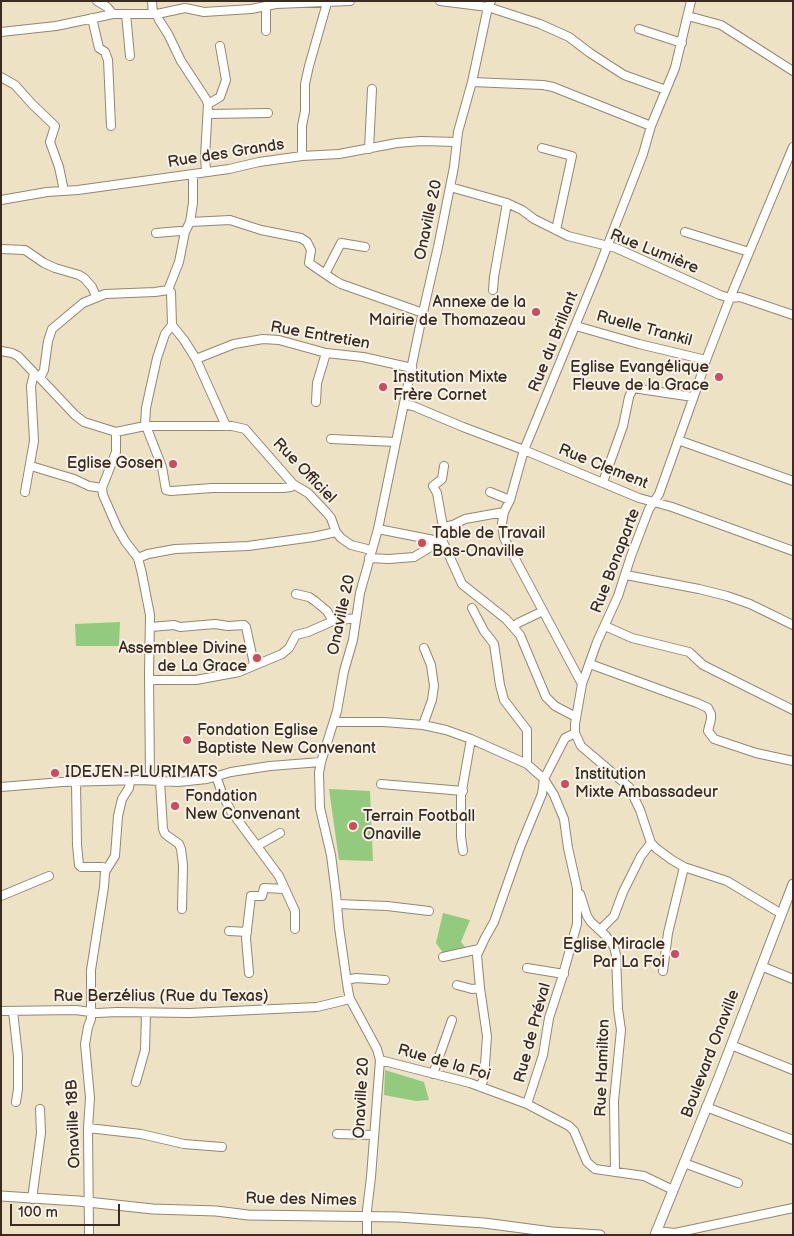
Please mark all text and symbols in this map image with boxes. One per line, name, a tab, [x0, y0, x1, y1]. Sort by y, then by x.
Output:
street label: Rue des Grands	[166, 135, 286, 173]
street label: Onaville 20	[411, 178, 447, 262]
street label: Rue Lumière	[607, 226, 701, 278]
street label: Rue du Brillant	[525, 289, 583, 395]
place label: Annexe de la Mairie de Thomazeau	[369, 293, 526, 331]
marker: Annexe de la Mairie de Thomazeau	[530, 306, 542, 318]
street label: Ruelle Trankil	[594, 307, 694, 351]
street label: Rue Entretien	[269, 318, 371, 354]
place label: Eglise Evangélique Fleuve de la Grace	[570, 358, 709, 396]
place label: Institution Mixte Frère Cornet	[393, 368, 507, 406]
marker: Eglise Evangélique Fleuve de la Grace	[713, 371, 725, 383]
marker: Institution Mixte Frère Cornet	[377, 381, 389, 393]
street label: Rue Officiel	[268, 434, 340, 508]
street label: Rue Clement	[555, 440, 651, 494]
place label: Eglise Gosen	[67, 454, 163, 474]
marker: Eglise Gosen	[167, 458, 179, 470]
street label: Rue Bonaparte	[587, 506, 645, 616]
place label: Table de Travail Bas-Onaville	[432, 524, 545, 562]
marker: Table de Travail Bas-Onaville	[416, 537, 428, 549]
street label: Onaville 20	[324, 573, 360, 657]
place label: Assemblee Divine de La Grace	[119, 639, 247, 677]
marker: Assemblee Divine de La Grace	[251, 652, 263, 664]
place label: Fondation Eglise Baptiste New Convenant	[197, 721, 376, 759]
marker: Fondation Eglise Baptiste New Convenant	[181, 734, 193, 746]
place label: IDEJEN-PLURIMATS	[65, 763, 218, 783]
place label: Institution Mixte Ambassadeur	[575, 765, 718, 803]
marker: IDEJEN-PLURIMATS	[49, 767, 61, 779]
marker: Institution Mixte Ambassadeur	[559, 778, 571, 790]
place label: Fondation New Convenant	[185, 787, 300, 825]
marker: Fondation New Convenant	[169, 800, 181, 812]
place label: Terrain Football Onaville	[363, 807, 475, 845]
marker: Terrain Football Onaville	[347, 820, 359, 832]
place label: Eglise Miracle Par La Foi	[563, 935, 665, 973]
marker: Eglise Miracle Par La Foi	[669, 948, 681, 960]
street label: Rue de Préval	[510, 981, 556, 1085]
street label: Rue Berzélius (Rue du Texas)	[53, 987, 269, 1007]
street label: Boulevard Onaville	[678, 987, 744, 1121]
street label: Rue Hamilton	[592, 1019, 614, 1117]
street label: Rue de la Foi	[395, 1041, 493, 1085]
street label: Onaville 20	[350, 1057, 374, 1139]
street label: Onaville 18B	[63, 1079, 85, 1169]
street label: Rue des Nimes	[245, 1189, 357, 1211]
scale bar	[12, 1194, 122, 1226]
text: 100 m	[18, 1203, 58, 1222]

